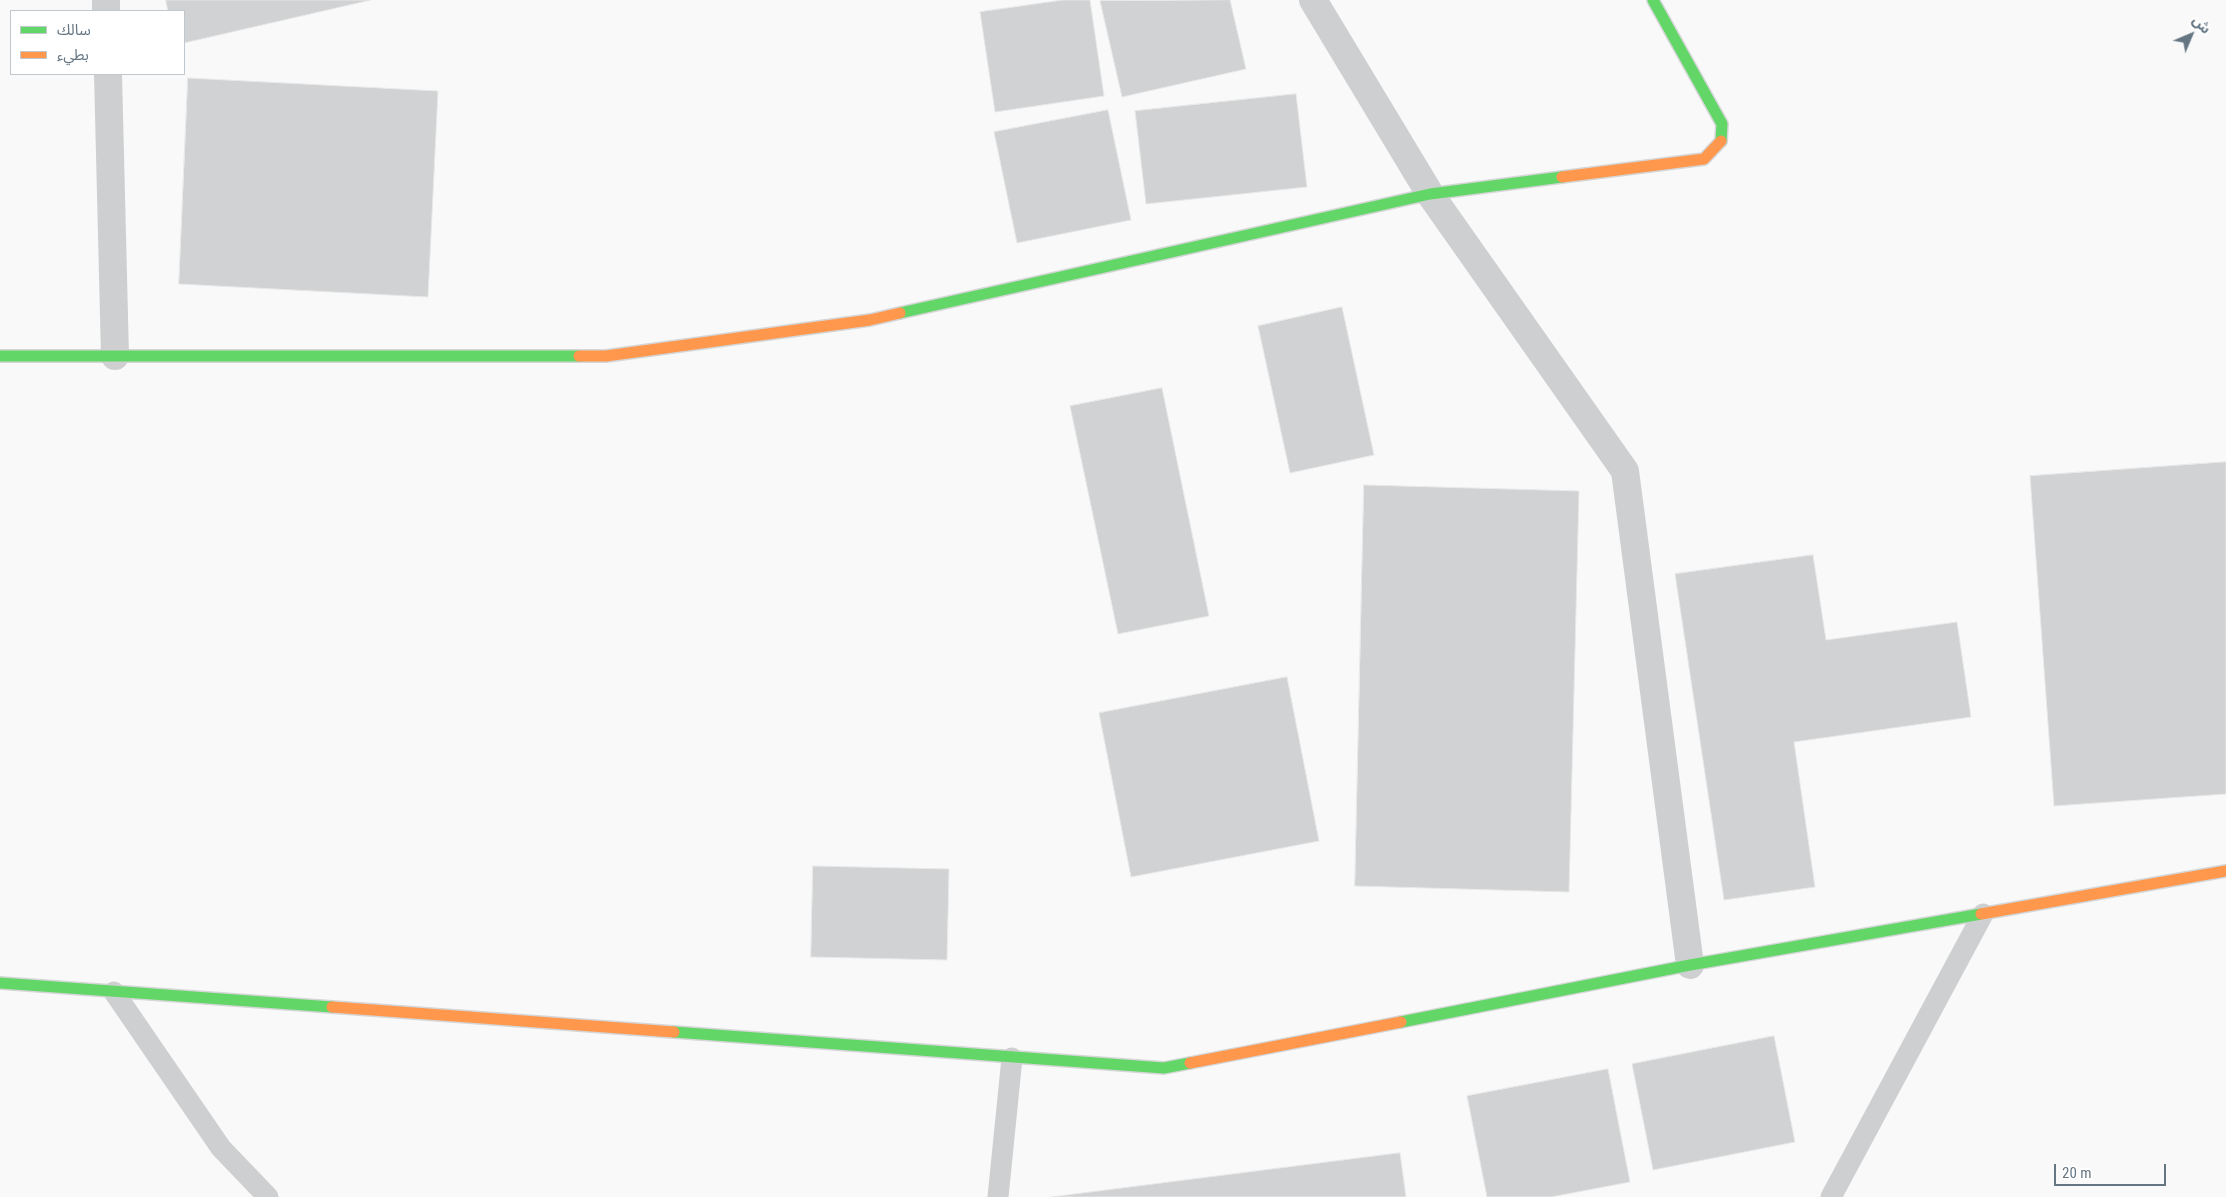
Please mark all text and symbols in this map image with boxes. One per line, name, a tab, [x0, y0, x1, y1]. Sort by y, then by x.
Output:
legend	[10, 10, 185, 75]
north arrow	[2166, 10, 2216, 60]
text: ش	[2189, 12, 2214, 37]
text: سالك	[57, 21, 91, 39]
text: بطيء	[57, 46, 89, 64]
scale bar	[2056, 1154, 2168, 1186]
text: 20 m	[2062, 1164, 2092, 1182]

